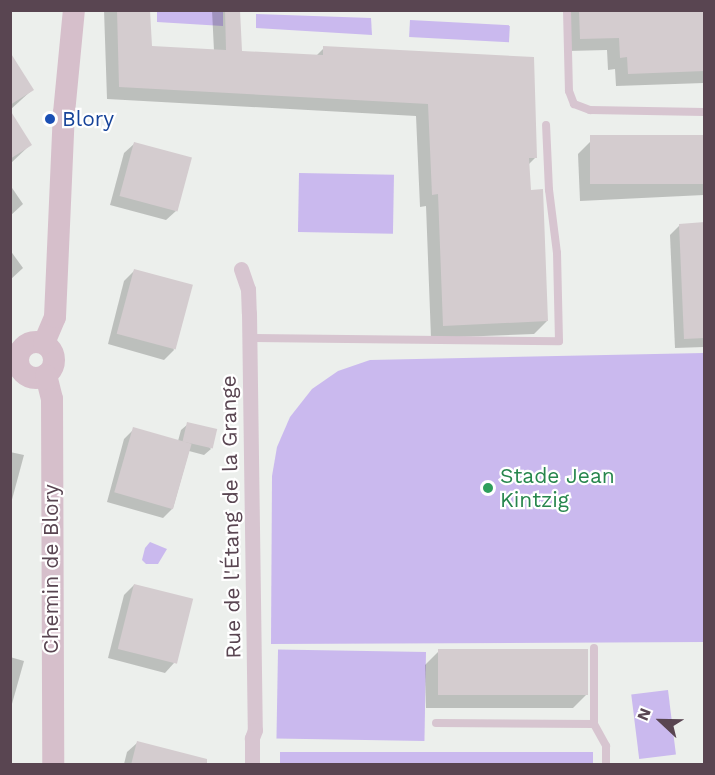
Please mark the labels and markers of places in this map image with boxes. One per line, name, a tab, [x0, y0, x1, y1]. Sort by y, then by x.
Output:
place label: Blory	[62, 106, 114, 132]
marker: Blory	[43, 112, 57, 126]
place label: Stade Jean Kintzig	[500, 463, 615, 513]
marker: Stade Jean Kintzig	[481, 481, 495, 495]

